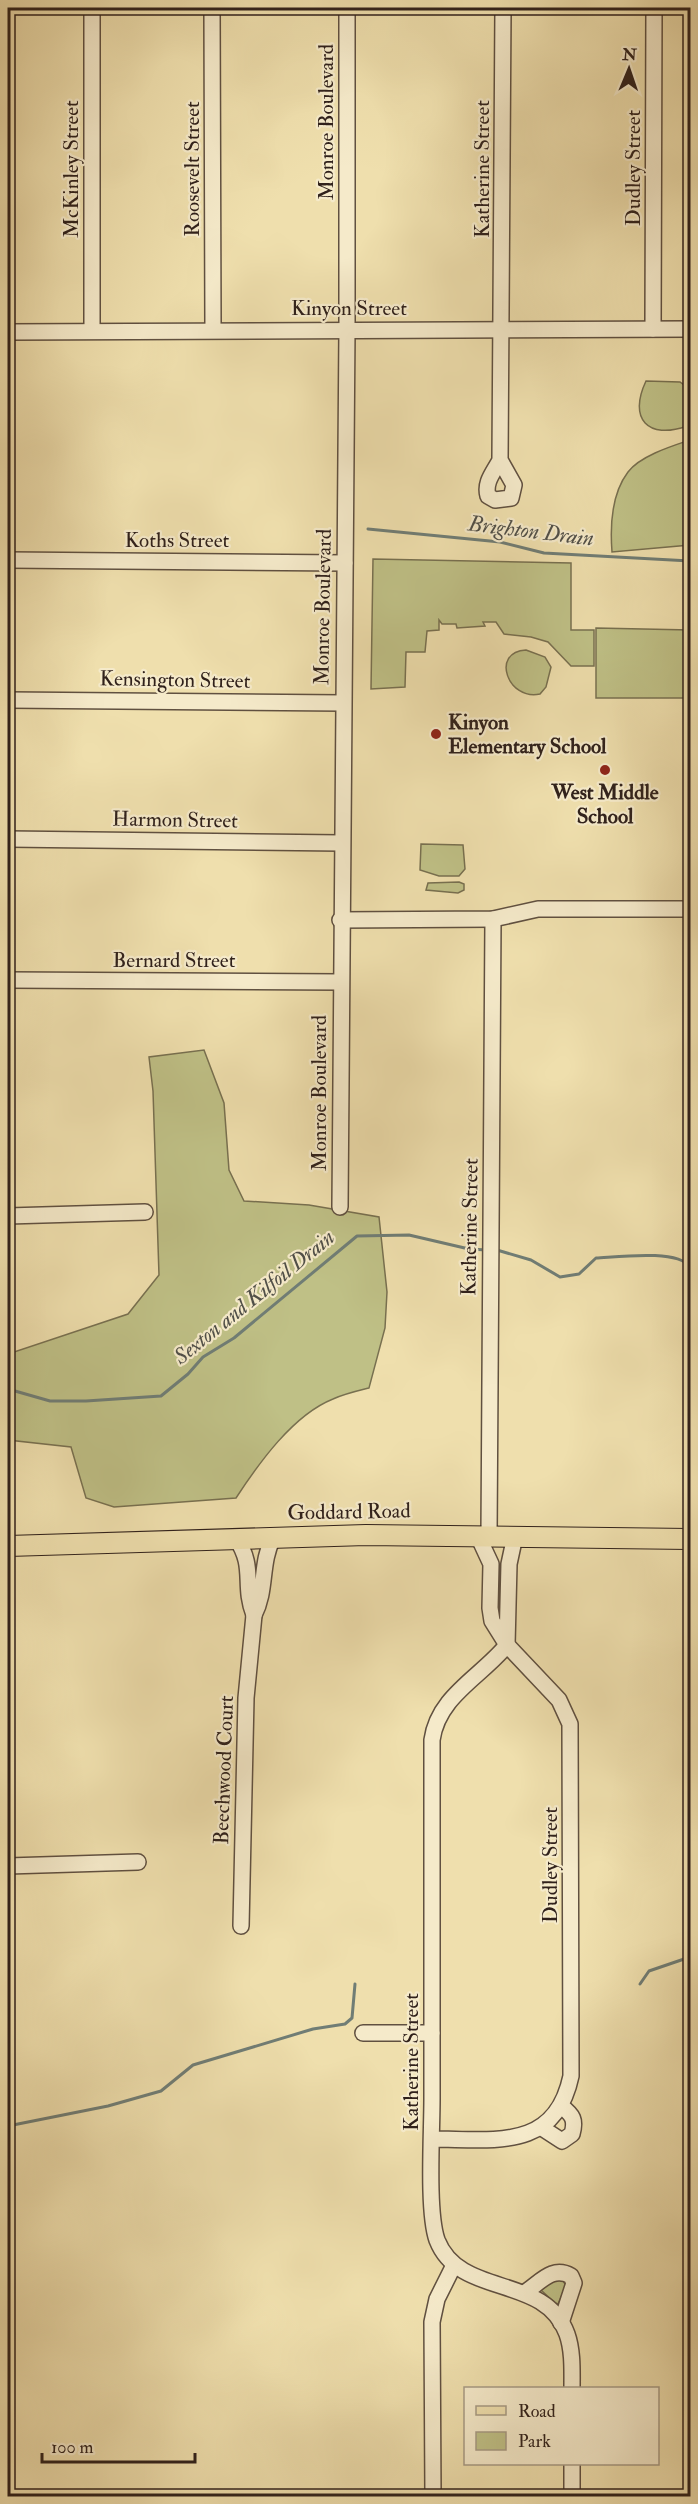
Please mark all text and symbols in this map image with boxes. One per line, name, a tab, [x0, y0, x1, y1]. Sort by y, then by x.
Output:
north arrow	[599, 39, 659, 99]
street label: Monroe Boulevard	[313, 43, 340, 200]
text: N	[621, 45, 638, 65]
street label: McKinley Street	[58, 100, 85, 238]
street label: Katherine Street	[469, 100, 496, 238]
street label: Roosevelt Street	[179, 101, 206, 237]
street label: Dudley Street	[620, 109, 647, 226]
street label: Kinyon Street	[291, 295, 407, 322]
water label: Brighton Drain	[466, 509, 595, 553]
street label: Koths Street	[125, 527, 229, 554]
street label: Monroe Boulevard	[308, 528, 338, 685]
street label: Kensington Street	[99, 665, 251, 695]
place label: Kinyon Elementary School	[448, 709, 607, 760]
marker: Kinyon Elementary School	[429, 727, 443, 741]
marker: West Middle School	[598, 763, 612, 777]
place label: West Middle School	[550, 779, 659, 830]
street label: Harmon Street	[112, 805, 238, 835]
street label: Bernard Street	[113, 947, 236, 974]
street label: Monroe Boulevard	[306, 1014, 333, 1171]
street label: Katherine Street	[455, 1158, 485, 1296]
water label: Sexton and Kilfoil Drain	[167, 1223, 340, 1371]
street label: Goddard Road	[287, 1497, 412, 1527]
street label: Beechwood Court	[208, 1695, 240, 1845]
street label: Dudley Street	[537, 1806, 564, 1923]
street label: Katherine Street	[398, 1993, 425, 2131]
legend	[464, 2387, 659, 2465]
text: Road	[518, 2400, 556, 2423]
scale bar	[42, 2426, 195, 2464]
text: Park	[518, 2430, 551, 2453]
text: 100 m	[51, 2436, 94, 2459]

